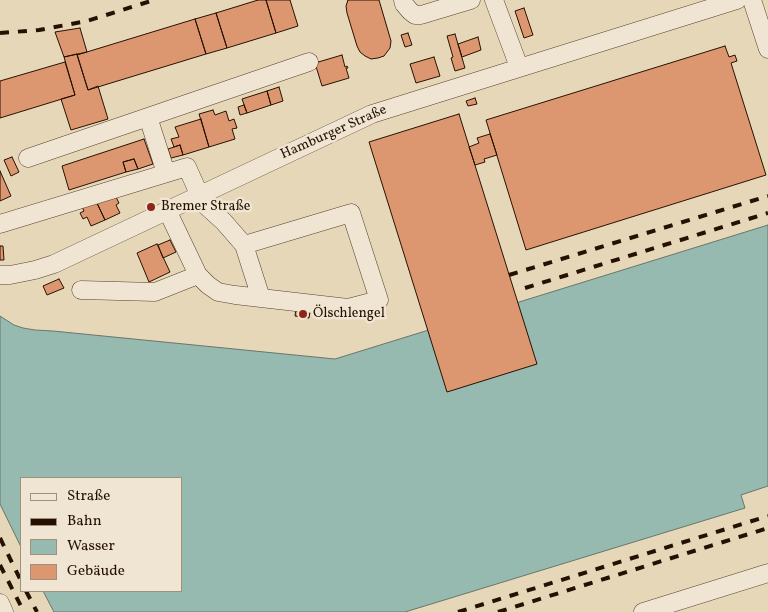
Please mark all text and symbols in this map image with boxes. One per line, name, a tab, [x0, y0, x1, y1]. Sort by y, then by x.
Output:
street label: Hamburger Straße	[278, 102, 390, 164]
place label: Bremer Straße	[161, 199, 250, 215]
marker: Bremer Straße	[145, 201, 157, 213]
place label: Ölschlengel	[313, 306, 385, 322]
marker: Ölschlengel	[297, 308, 309, 320]
legend	[20, 477, 182, 592]
text: Straße	[67, 486, 110, 507]
text: Bahn	[67, 511, 102, 532]
text: Wasser	[67, 536, 115, 557]
text: Gebäude	[67, 561, 125, 582]

